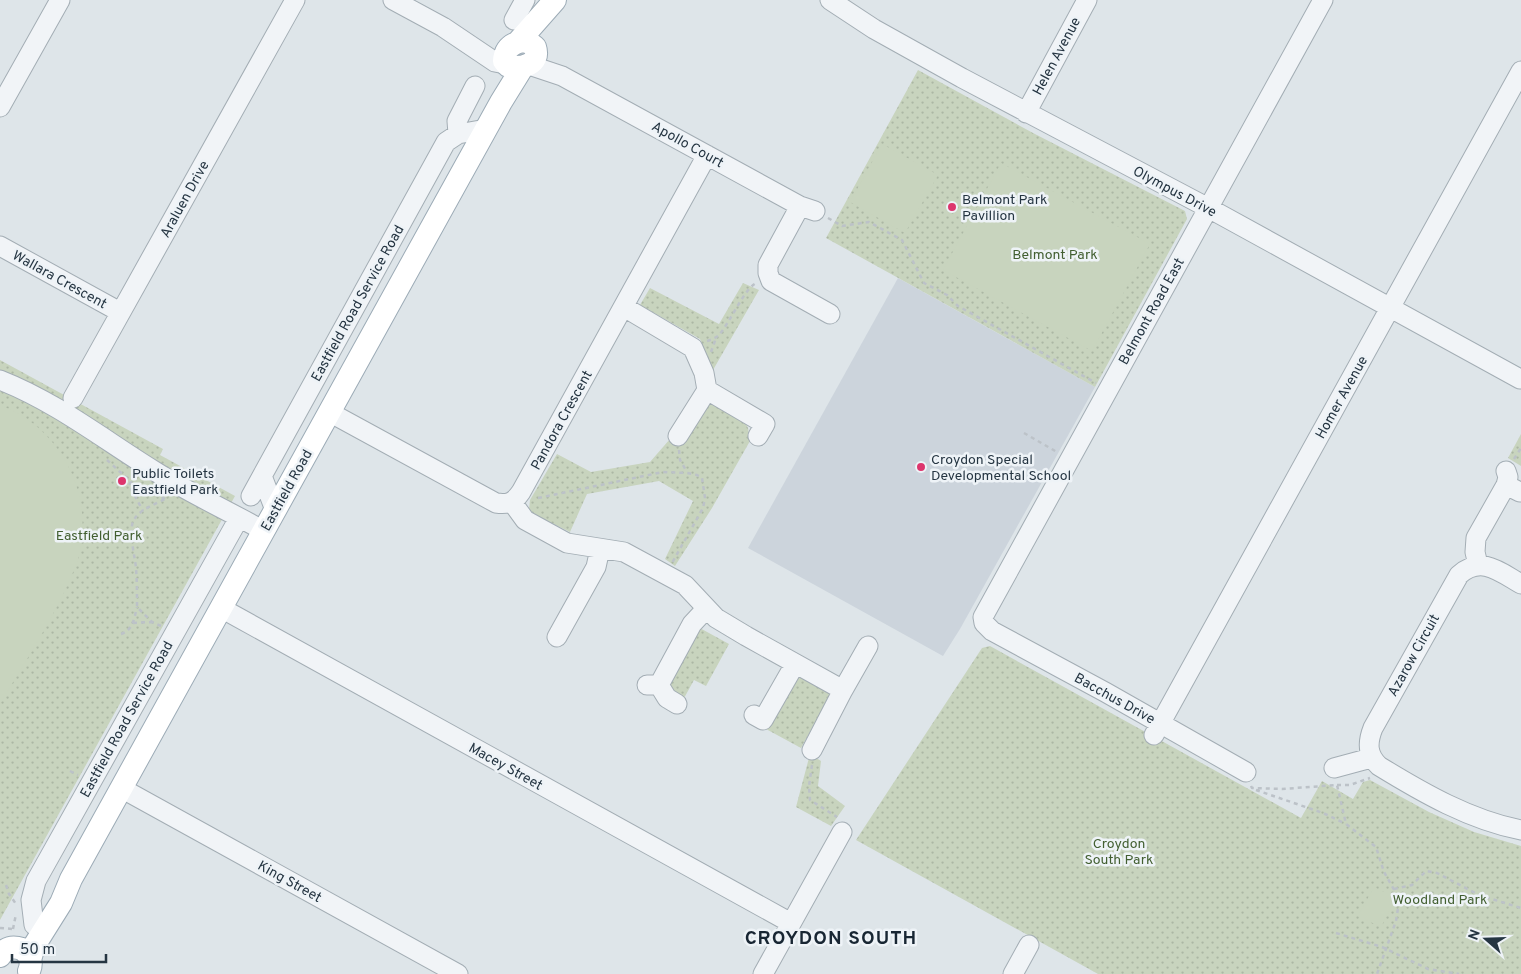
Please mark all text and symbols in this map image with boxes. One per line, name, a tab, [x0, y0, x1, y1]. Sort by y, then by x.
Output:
street label: Helen Avenue	[1030, 15, 1085, 99]
street label: Apollo Court	[648, 119, 726, 172]
street label: Araluen Drive	[157, 158, 213, 241]
street label: Olympus Drive	[1130, 163, 1219, 221]
place label: Belmont Park Pavillion	[962, 192, 1047, 225]
marker: Belmont Park Pavillion	[946, 201, 958, 213]
street label: Eastfield Road Service Road	[308, 223, 408, 385]
street label: Wallara Crescent	[9, 247, 109, 313]
park label: Belmont Park	[1012, 247, 1098, 264]
street label: Belmont Road East	[1116, 255, 1189, 368]
street label: Homer Avenue	[1313, 353, 1372, 442]
street label: Pandora Crescent	[528, 368, 597, 474]
street label: Eastfield Road	[258, 447, 317, 534]
place label: Croydon Special Developmental School	[931, 452, 1071, 485]
marker: Croydon Special Developmental School	[915, 461, 927, 473]
place label: Public Toilets Eastfield Park	[132, 466, 219, 499]
marker: Public Toilets Eastfield Park	[116, 475, 128, 487]
park label: Eastfield Park	[56, 528, 142, 545]
street label: Azarow Circuit	[1385, 612, 1444, 700]
street label: Eastfield Road Service Road	[77, 639, 177, 801]
street label: Bacchus Drive	[1071, 670, 1158, 729]
street label: Macey Street	[465, 740, 545, 795]
park label: Croydon South Park	[1085, 836, 1153, 869]
street label: King Street	[254, 858, 324, 907]
park label: Woodland Park	[1393, 892, 1487, 909]
north arrow	[1461, 914, 1511, 964]
district label: CROYDON SOUTH	[745, 927, 917, 951]
text: N	[1465, 927, 1485, 943]
scale bar	[12, 932, 106, 964]
text: 50 m	[20, 941, 55, 960]

